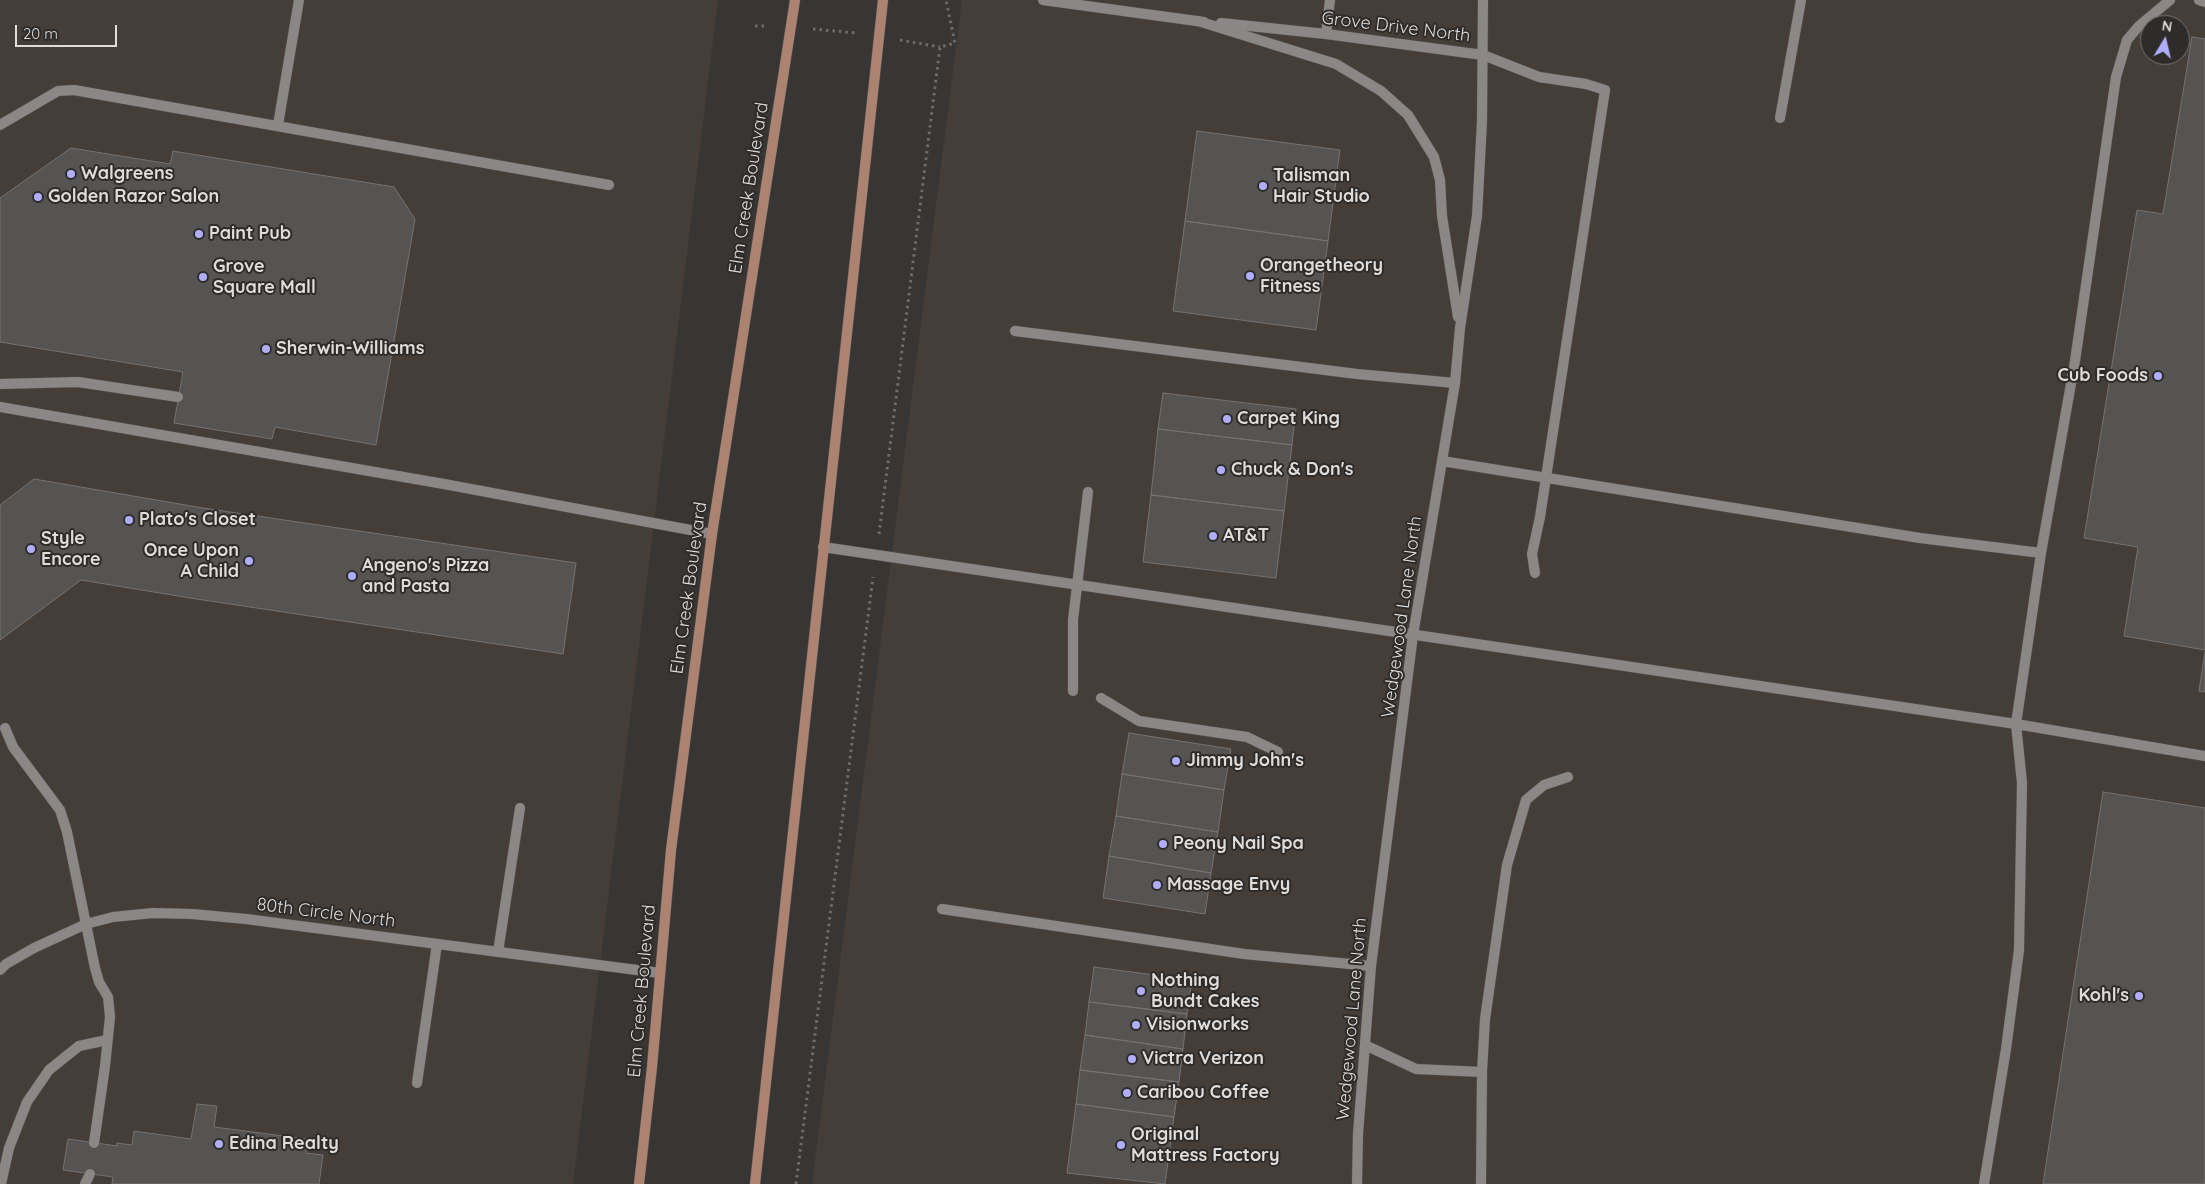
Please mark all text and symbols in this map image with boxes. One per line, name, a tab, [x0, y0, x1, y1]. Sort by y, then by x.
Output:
street label: Grove Drive North	[1320, 7, 1472, 47]
scale bar	[18, 15, 120, 47]
north arrow	[2140, 15, 2190, 65]
text: N	[2161, 16, 2174, 36]
text: 20 m	[23, 24, 58, 43]
street label: Elm Creek Boulevard	[725, 101, 773, 275]
place label: Walgreens	[81, 163, 173, 185]
place label: Talisman Hair Studio	[1273, 165, 1370, 208]
marker: Walgreens	[65, 168, 77, 180]
marker: Talisman Hair Studio	[1257, 180, 1269, 192]
place label: Golden Razor Salon	[48, 186, 219, 208]
marker: Golden Razor Salon	[32, 191, 44, 203]
place label: Paint Pub	[209, 223, 291, 245]
marker: Paint Pub	[193, 228, 205, 240]
place label: Orangetheory Fitness	[1260, 255, 1383, 298]
place label: Grove Square Mall	[213, 256, 316, 298]
marker: Orangetheory Fitness	[1244, 270, 1256, 282]
marker: Grove Square Mall	[197, 271, 209, 283]
place label: Sherwin-Williams	[276, 338, 424, 360]
marker: Sherwin-Williams	[260, 343, 272, 355]
place label: Cub Foods	[2058, 365, 2148, 387]
marker: Cub Foods	[2152, 370, 2164, 382]
place label: Carpet King	[1237, 408, 1340, 430]
marker: Carpet King	[1221, 413, 1233, 425]
place label: Chuck & Don's	[1231, 459, 1353, 481]
marker: Chuck & Don's	[1215, 464, 1227, 476]
street label: Elm Creek Boulevard	[666, 501, 712, 675]
place label: Plato's Closet	[139, 509, 256, 531]
marker: Plato's Closet	[123, 514, 135, 526]
street label: Wedgewood Lane North	[1377, 515, 1427, 719]
place label: AT&T	[1223, 525, 1269, 547]
place label: Style Encore	[41, 528, 101, 570]
marker: AT&T	[1207, 530, 1219, 542]
place label: Once Upon A Child	[144, 540, 239, 582]
marker: Style Encore	[25, 543, 37, 555]
marker: Once Upon A Child	[243, 555, 255, 567]
place label: Angeno's Pizza and Pasta	[362, 555, 489, 598]
marker: Angeno's Pizza and Pasta	[346, 570, 358, 582]
place label: Jimmy John's	[1186, 750, 1304, 772]
marker: Jimmy John's	[1170, 755, 1182, 767]
place label: Peony Nail Spa	[1173, 833, 1304, 855]
marker: Peony Nail Spa	[1157, 838, 1169, 850]
place label: Massage Envy	[1167, 874, 1290, 896]
marker: Massage Envy	[1151, 879, 1163, 891]
street label: 80th Circle North	[255, 894, 397, 932]
street label: Elm Creek Boulevard	[624, 904, 660, 1078]
street label: Wedgewood Lane North	[1332, 917, 1372, 1121]
place label: Nothing Bundt Cakes	[1151, 970, 1260, 1012]
marker: Nothing Bundt Cakes	[1135, 985, 1147, 997]
place label: Kohl's	[2078, 985, 2129, 1007]
marker: Kohl's	[2133, 990, 2145, 1002]
place label: Visionworks	[1146, 1014, 1249, 1036]
marker: Visionworks	[1130, 1019, 1142, 1031]
place label: Victra Verizon	[1142, 1048, 1264, 1070]
marker: Victra Verizon	[1126, 1053, 1138, 1065]
place label: Caribou Coffee	[1137, 1082, 1269, 1104]
marker: Caribou Coffee	[1121, 1087, 1133, 1099]
place label: Original Mattress Factory	[1131, 1124, 1279, 1166]
place label: Edina Realty	[229, 1133, 339, 1155]
marker: Edina Realty	[213, 1138, 225, 1150]
marker: Original Mattress Factory	[1115, 1139, 1127, 1151]

